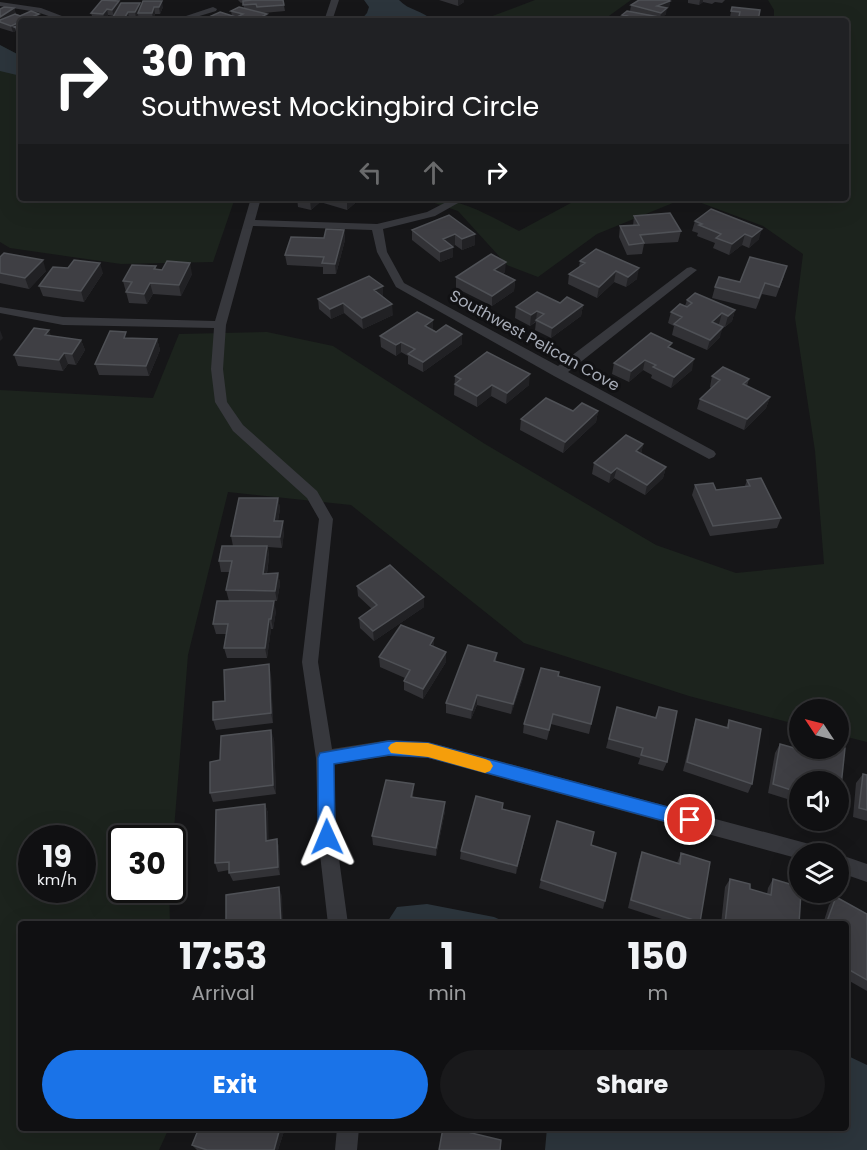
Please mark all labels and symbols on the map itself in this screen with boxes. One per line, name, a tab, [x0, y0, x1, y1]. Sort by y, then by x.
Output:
street label: Southwest Pelican Cove	[446, 284, 624, 397]
north arrow	[789, 699, 849, 759]
pin	[664, 794, 715, 845]
position arrow	[295, 805, 359, 869]
speed limit sign: 30	[108, 825, 186, 903]

